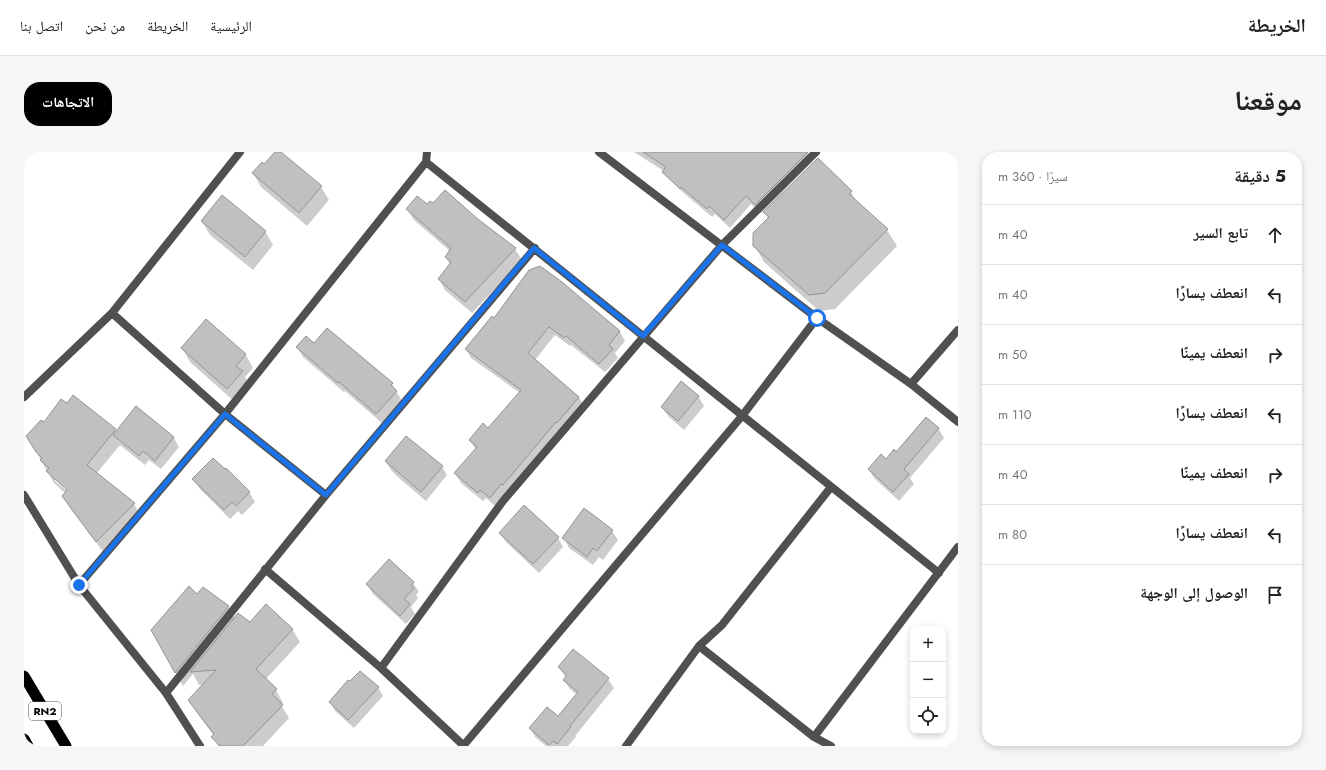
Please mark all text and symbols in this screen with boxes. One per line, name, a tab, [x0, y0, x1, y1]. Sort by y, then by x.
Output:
text: الخريطة	[1248, 12, 1306, 39]
text: اتصل بنا	[20, 16, 63, 36]
text: من نحن	[85, 16, 125, 36]
text: الخريطة	[147, 16, 188, 36]
text: الرئيسية	[210, 16, 252, 36]
text: موقعنا	[1234, 80, 1302, 121]
button: الاتجاهات	[24, 82, 112, 126]
text: 5 دقيقة	[1234, 164, 1286, 188]
text: سيرًا · 360 m	[998, 167, 1068, 186]
text: تابع السير	[1193, 222, 1248, 244]
icon: ahead	[1264, 224, 1286, 246]
text: 40 m	[998, 225, 1027, 244]
text: انعطف يسارًا	[1175, 282, 1248, 304]
icon: left	[1264, 284, 1286, 306]
text: 40 m	[998, 285, 1027, 304]
route start	[808, 309, 826, 327]
text: انعطف يمينًا	[1180, 342, 1248, 364]
icon: right	[1264, 344, 1286, 366]
text: 50 m	[998, 345, 1027, 364]
text: انعطف يسارًا	[1175, 402, 1248, 424]
icon: left	[1264, 404, 1286, 426]
text: 110 m	[998, 405, 1032, 424]
text: انعطف يمينًا	[1180, 462, 1248, 484]
icon: right	[1264, 464, 1286, 486]
text: 40 m	[998, 465, 1027, 484]
text: انعطف يسارًا	[1175, 522, 1248, 544]
icon: left	[1264, 524, 1286, 546]
text: 80 m	[998, 525, 1027, 544]
route end	[70, 576, 88, 594]
text: الوصول إلى الوجهة	[1140, 582, 1248, 604]
icon: arrive	[1264, 584, 1286, 606]
map controls	[910, 626, 946, 734]
button: +	[910, 626, 946, 662]
button: −	[910, 662, 946, 698]
button: locate	[910, 698, 946, 734]
road number: RN2	[29, 702, 61, 720]

